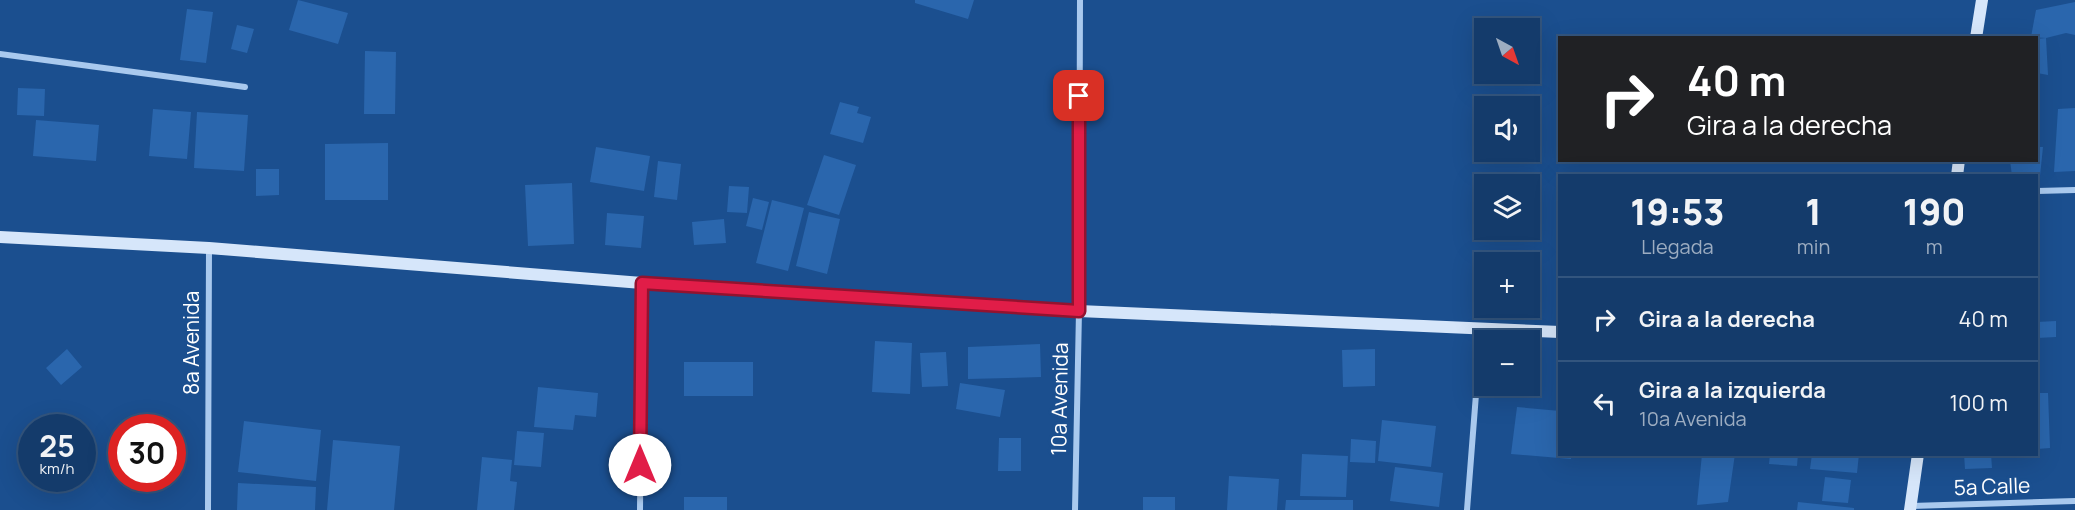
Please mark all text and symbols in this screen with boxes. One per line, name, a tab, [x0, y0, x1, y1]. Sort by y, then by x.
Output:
north arrow	[1474, 18, 1540, 84]
map controls	[1474, 18, 1540, 396]
text: 40 m	[1687, 51, 1786, 109]
icon: right	[1588, 60, 1666, 138]
pin	[1053, 70, 1104, 121]
icon: arrive	[1062, 79, 1095, 112]
button: sound	[1474, 96, 1540, 162]
text: Gira a la derecha	[1687, 106, 1892, 143]
button: layers	[1474, 174, 1540, 240]
text: 19:53	[1630, 187, 1724, 236]
text: 1	[1805, 187, 1822, 236]
text: 190	[1903, 187, 1966, 236]
text: Llegada	[1641, 233, 1714, 260]
text: min	[1797, 233, 1830, 260]
text: m	[1926, 233, 1943, 260]
button: +	[1474, 252, 1540, 318]
street label: 8a Avenida	[177, 291, 205, 395]
icon: right	[1588, 303, 1621, 336]
text: Gira a la derecha	[1639, 304, 1815, 334]
text: 40 m	[1959, 304, 2008, 334]
button: −	[1474, 330, 1540, 396]
street label: 10a Avenida	[1044, 342, 1074, 456]
text: Gira a la izquierda	[1639, 375, 1826, 405]
icon: left	[1588, 387, 1621, 420]
text: 100 m	[1950, 388, 2008, 418]
text: 10a Avenida	[1639, 405, 1747, 432]
speed limit sign: 30	[108, 414, 186, 492]
text: 25	[39, 425, 75, 466]
position arrow	[608, 433, 672, 497]
text: km/h	[40, 458, 74, 479]
street label: 5a Calle	[1953, 471, 2031, 501]

